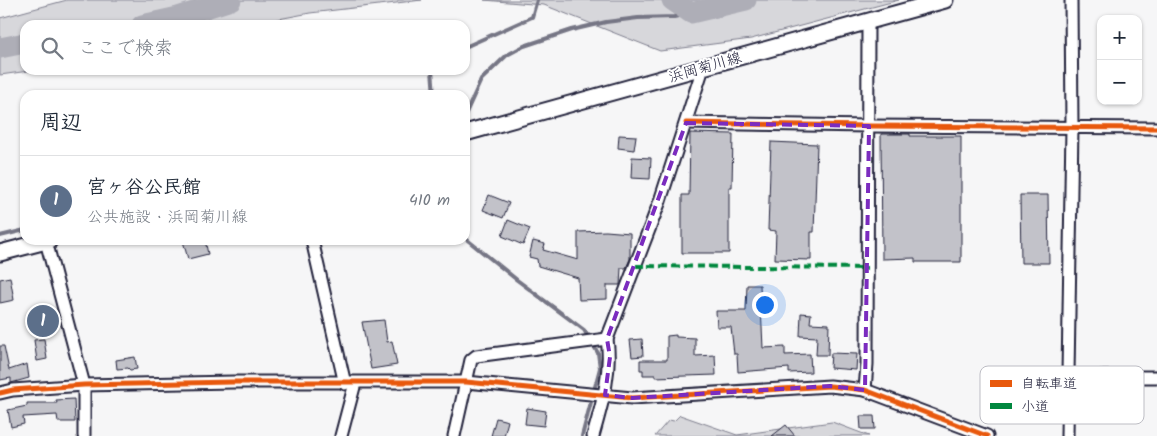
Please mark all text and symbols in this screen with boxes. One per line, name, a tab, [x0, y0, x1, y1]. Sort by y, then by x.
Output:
map controls	[1097, 15, 1142, 105]
button: +	[1097, 15, 1142, 60]
search box	[20, 20, 470, 75]
icon: search	[38, 34, 66, 62]
text: ここで検索	[78, 34, 173, 64]
street label: 浜岡菊川線	[666, 46, 745, 90]
button: −	[1097, 60, 1142, 105]
text: 周辺	[40, 107, 82, 140]
text: 宮ヶ谷公民館	[87, 173, 201, 203]
text: 1	[54, 188, 58, 213]
text: 410 m	[409, 188, 450, 213]
text: 公共施設 · 浜岡菊川線	[87, 205, 248, 230]
your location	[752, 292, 778, 318]
pin: 1	[27, 302, 59, 340]
legend	[980, 366, 1144, 424]
text: 自転車道	[1021, 373, 1077, 395]
text: 小道	[1021, 396, 1049, 418]

